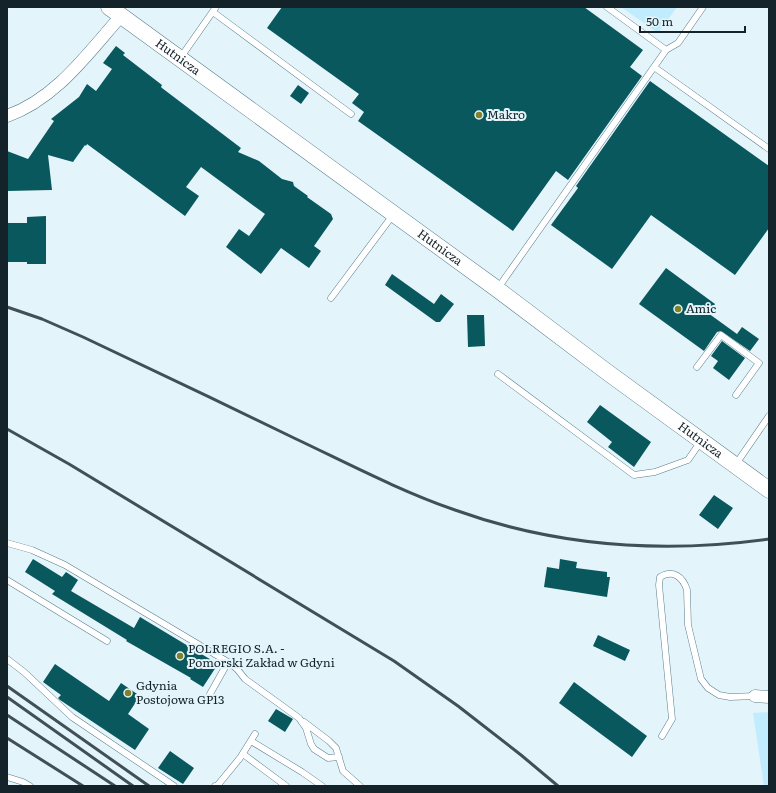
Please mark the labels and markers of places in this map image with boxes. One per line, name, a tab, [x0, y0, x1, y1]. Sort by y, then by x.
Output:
place label: Makro	[487, 105, 525, 123]
marker: Makro	[474, 110, 484, 120]
place label: Amic	[686, 299, 716, 317]
marker: Amic	[673, 304, 683, 314]
place label: POLREGIO S.A. - Pomorski Zakład w Gdyni	[188, 639, 335, 671]
marker: POLREGIO S.A. - Pomorski Zakład w Gdyni	[175, 651, 185, 661]
place label: Gdynia Postojowa GP13	[136, 676, 225, 708]
marker: Gdynia Postojowa GP13	[123, 688, 133, 698]

